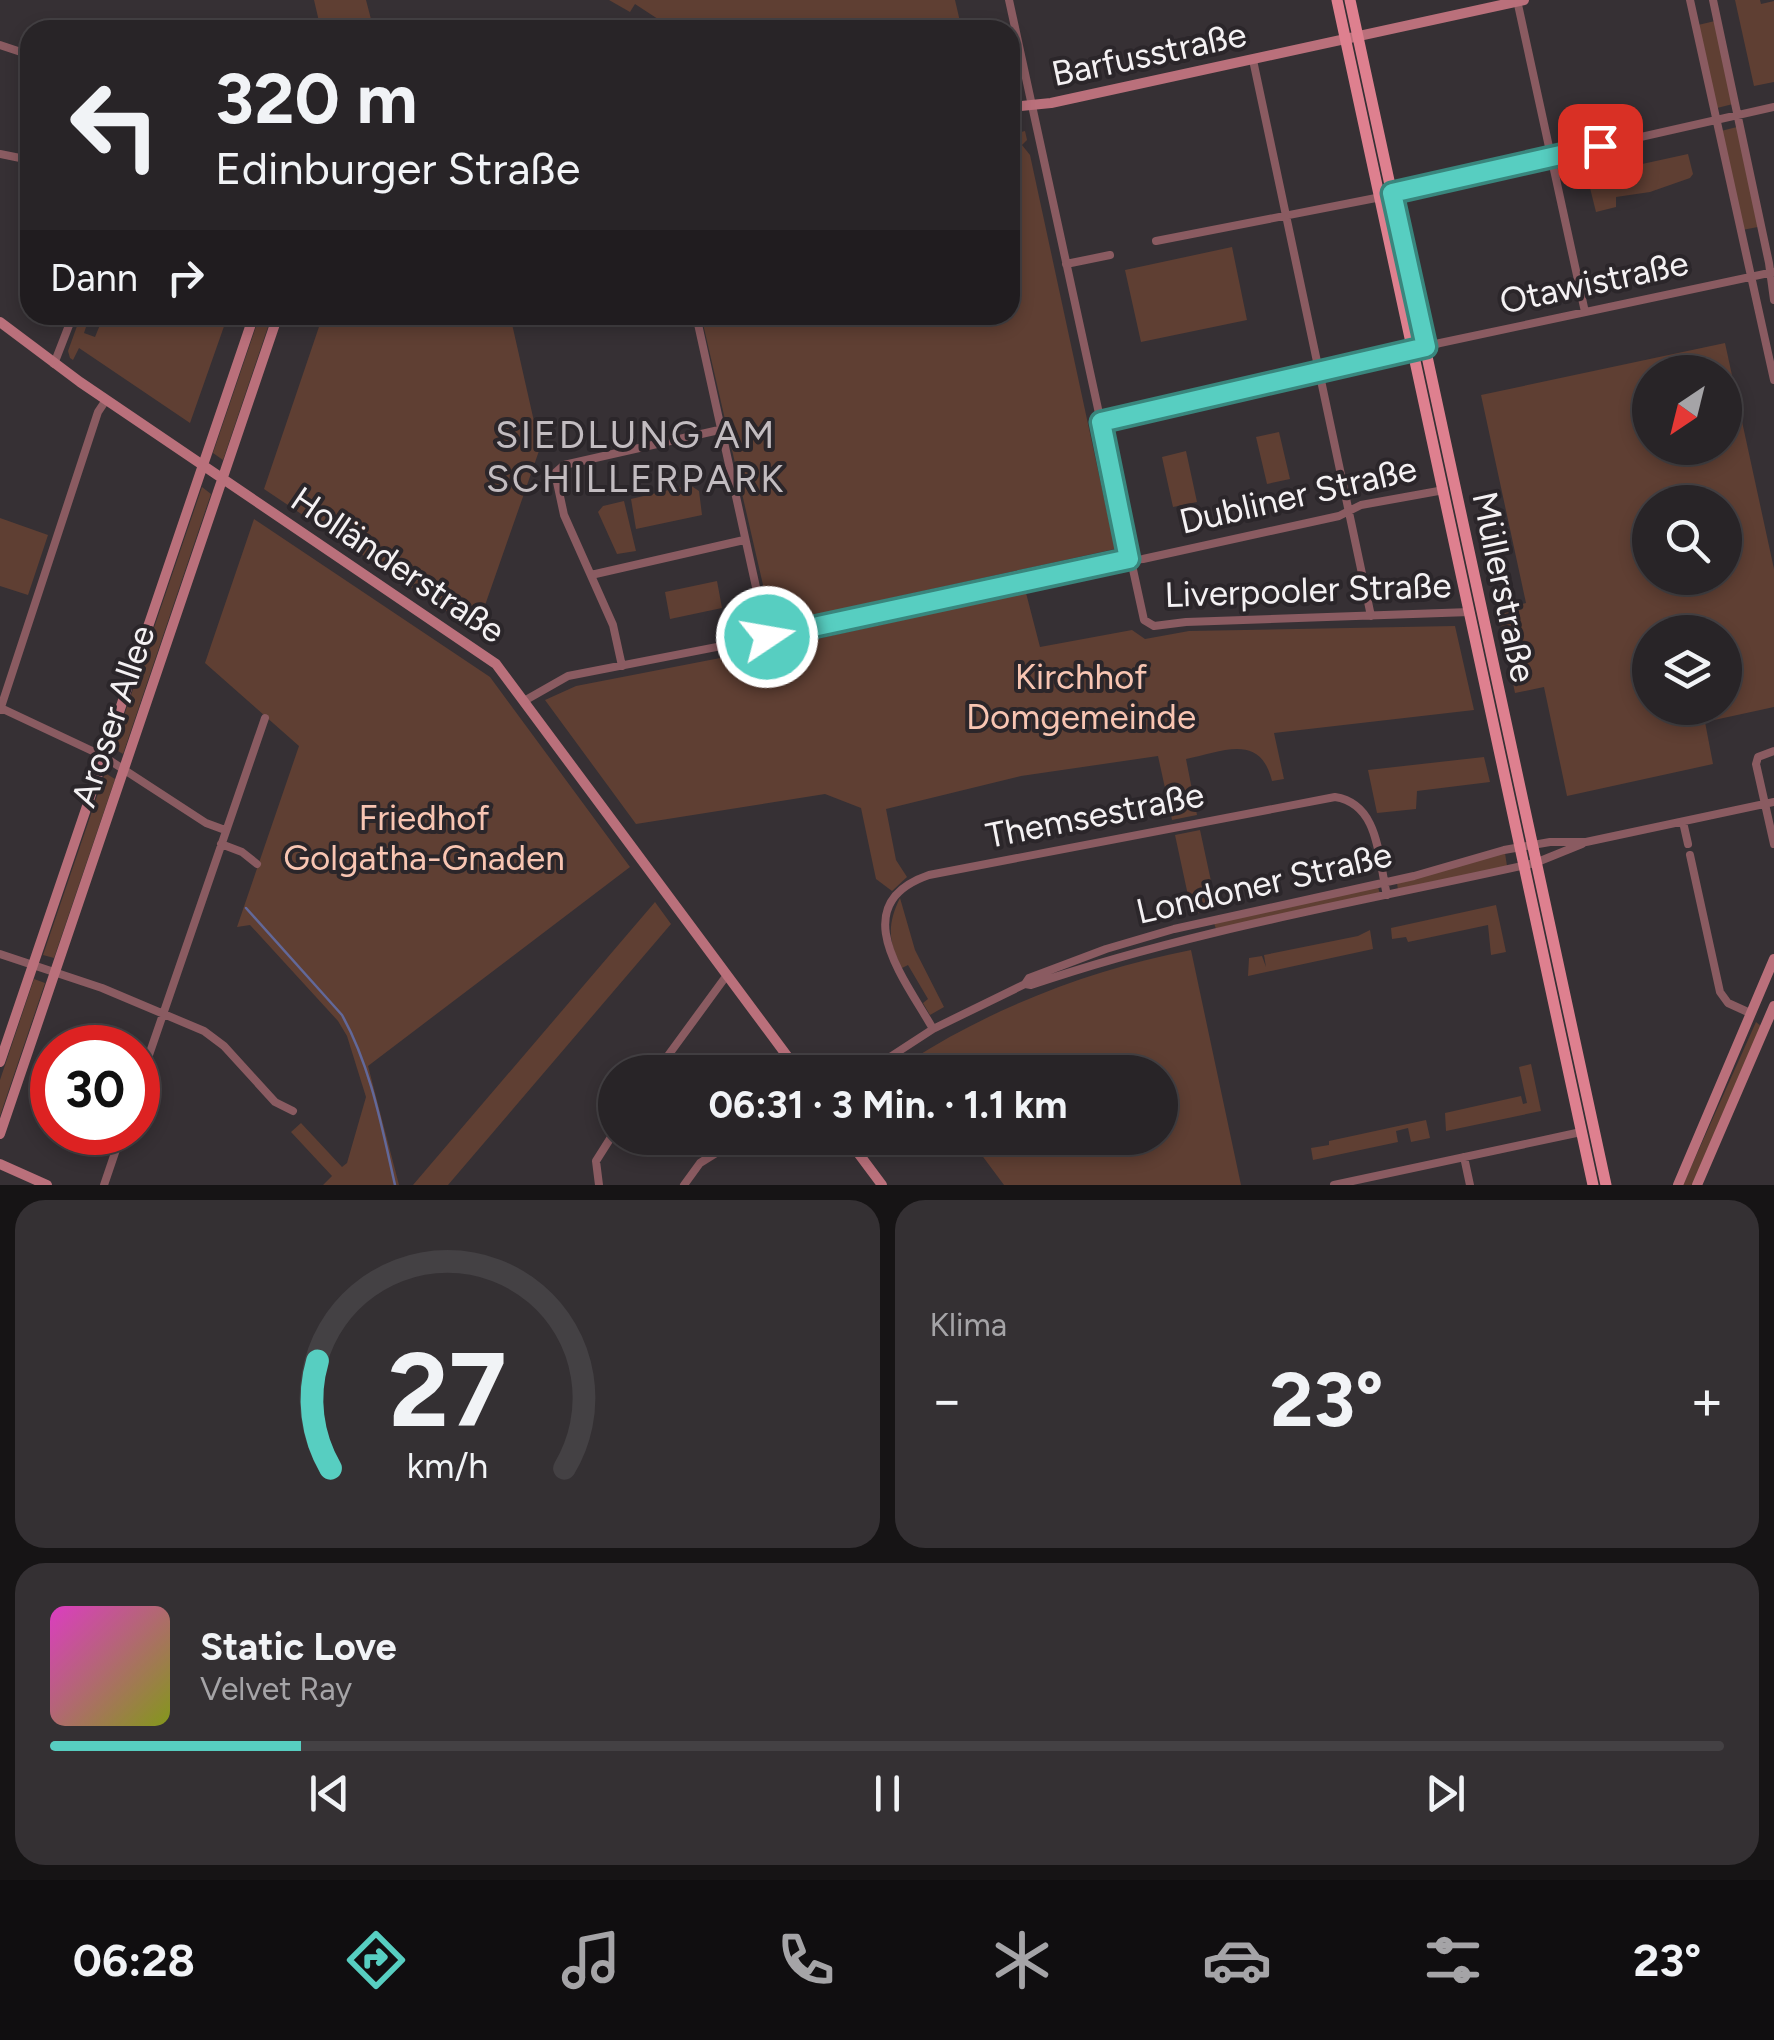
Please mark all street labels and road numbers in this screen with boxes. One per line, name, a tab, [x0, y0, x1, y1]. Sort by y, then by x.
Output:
street label: Barfusstraße	[1048, 13, 1250, 95]
street label: Otawistraße	[1496, 242, 1692, 322]
street label: Dubliner Straße	[1175, 447, 1421, 543]
street label: Holländerstraße	[283, 478, 513, 652]
street label: Müllerstraße	[1463, 488, 1545, 686]
street label: Liverpooler Straße	[1164, 564, 1452, 616]
street label: Aroser Allee	[62, 620, 164, 812]
street label: Themsestraße	[982, 773, 1208, 857]
street label: Londoner Straße	[1132, 833, 1396, 933]

